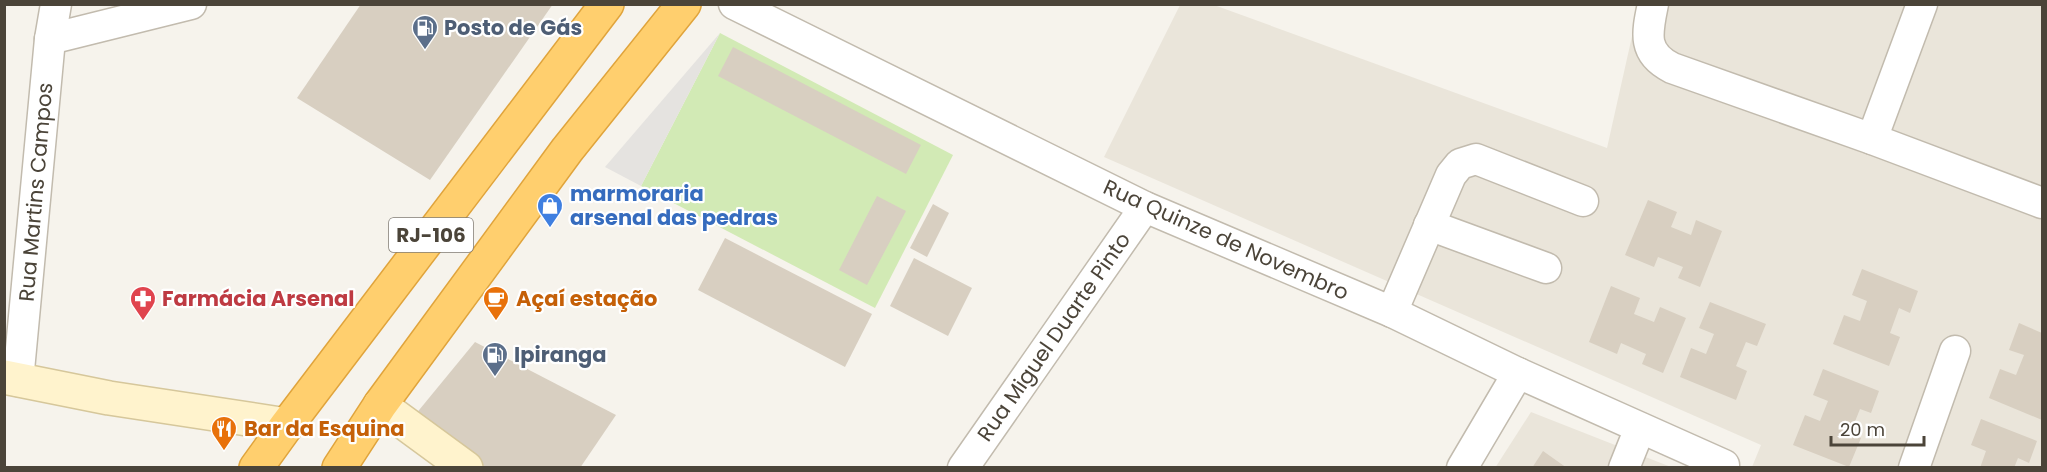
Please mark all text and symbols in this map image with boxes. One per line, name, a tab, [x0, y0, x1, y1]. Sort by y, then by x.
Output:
fuel station icon: Posto de Gás	[410, 13, 440, 51]
place label: Posto de Gás	[444, 13, 582, 42]
street label: Rua Martins Campos	[11, 81, 60, 303]
street label: Rua Quinze de Novembro	[1099, 172, 1353, 307]
place label: marmoraria arsenal das pedras	[570, 179, 778, 232]
shop icon: marmoraria arsenal das pedras	[535, 191, 565, 229]
road number: RJ-106	[389, 218, 473, 252]
street label: Rua Miguel Duarte Pinto	[970, 226, 1137, 447]
pharmacy icon: Farmácia Arsenal	[128, 284, 158, 322]
place label: Farmácia Arsenal	[162, 284, 355, 313]
cafe icon: Açaí estação	[481, 284, 511, 322]
place label: Açaí estação	[516, 284, 657, 313]
fuel station icon: Ipiranga	[480, 340, 510, 378]
place label: Ipiranga	[514, 340, 607, 369]
scale bar	[1831, 409, 1924, 447]
restaurant icon: Bar da Esquina	[209, 414, 239, 452]
place label: Bar da Esquina	[244, 414, 405, 443]
text: 20 m	[1840, 417, 1885, 442]

